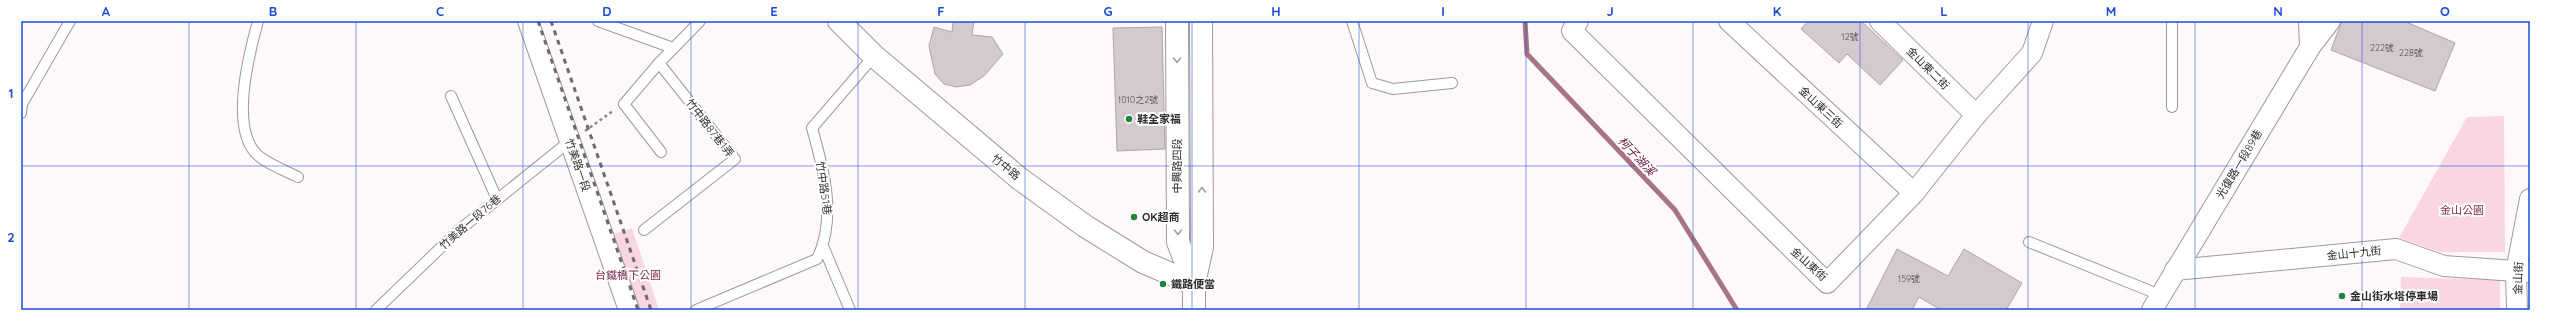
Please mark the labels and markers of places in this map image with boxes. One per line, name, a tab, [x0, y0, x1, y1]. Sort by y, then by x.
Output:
place label: 鞋全家福	[1137, 112, 1181, 126]
marker: 鞋全家福	[1124, 114, 1134, 124]
place label: OK超商	[1142, 210, 1180, 224]
marker: OK超商	[1129, 212, 1139, 222]
place label: 鐵路便當	[1171, 277, 1215, 291]
marker: 鐵路便當	[1158, 279, 1168, 289]
place label: 金山街水塔停車場	[2350, 289, 2438, 303]
marker: 金山街水塔停車場	[2337, 291, 2347, 301]

